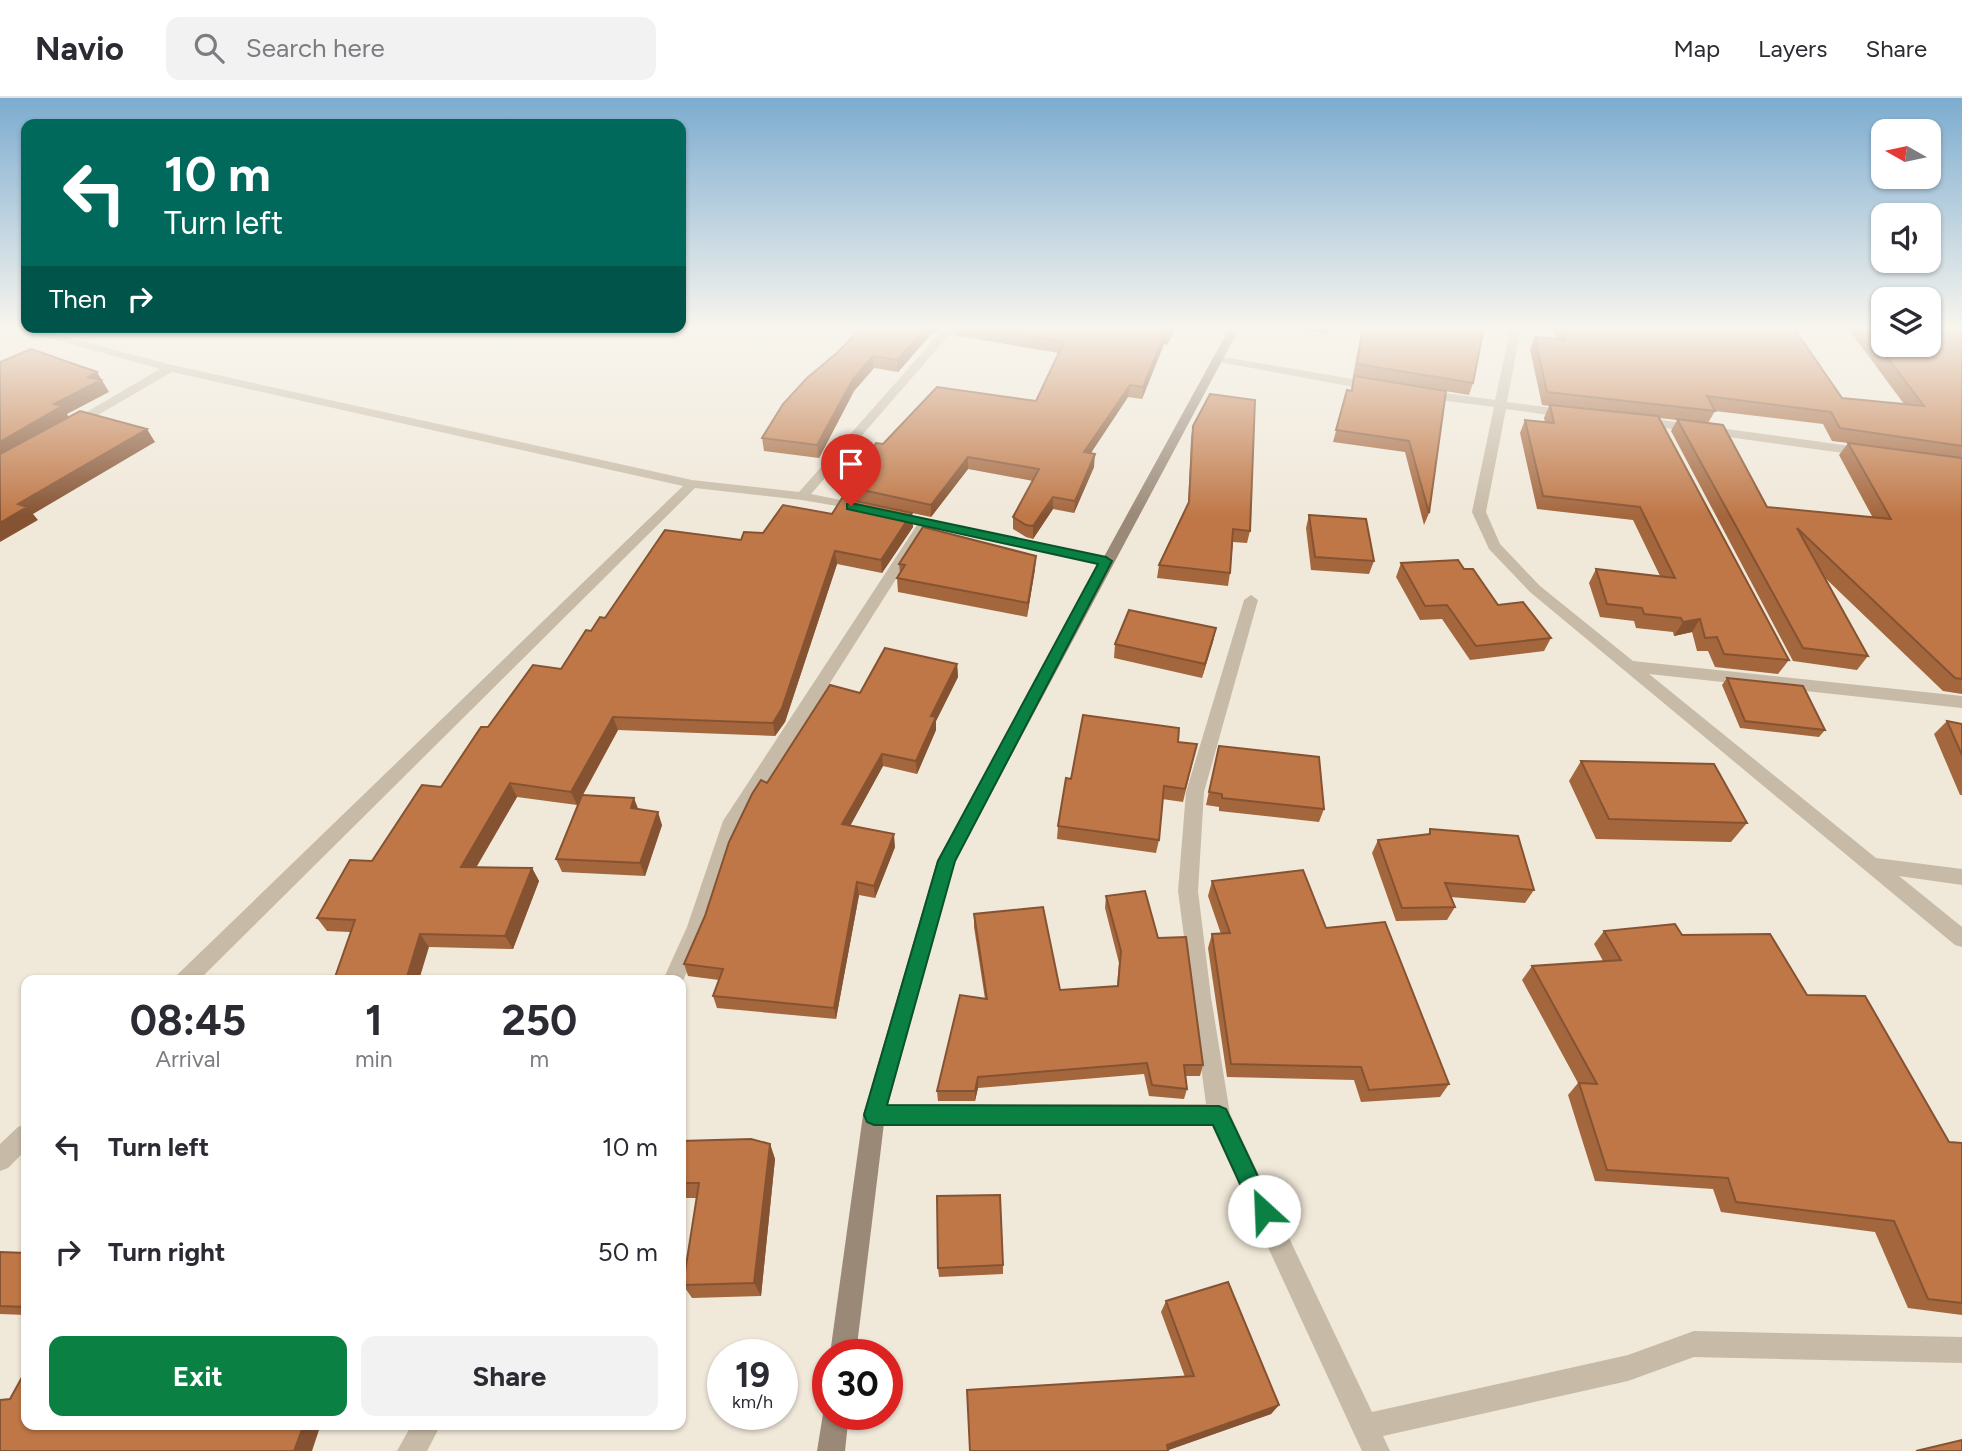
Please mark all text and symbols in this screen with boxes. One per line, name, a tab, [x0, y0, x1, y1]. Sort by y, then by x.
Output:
search box	[166, 17, 656, 80]
text: Navio	[35, 29, 124, 68]
icon: search	[190, 29, 228, 67]
text: Search here	[246, 32, 385, 64]
text: Map	[1673, 34, 1720, 63]
text: Layers	[1758, 34, 1827, 63]
text: Share	[1865, 34, 1927, 63]
north arrow	[1871, 119, 1941, 189]
map controls	[1871, 119, 1941, 357]
text: 10 m	[164, 144, 271, 203]
icon: left	[49, 147, 140, 238]
button: sound	[1871, 203, 1941, 273]
text: Turn left	[164, 204, 283, 242]
icon: right	[121, 280, 159, 318]
text: Then	[49, 283, 107, 315]
button: layers	[1871, 287, 1941, 357]
pin	[821, 434, 881, 506]
icon: arrive	[832, 445, 870, 483]
text: 08:45	[130, 995, 246, 1046]
text: 1	[365, 995, 383, 1046]
text: 250	[501, 995, 577, 1046]
text: Arrival	[156, 1045, 220, 1073]
text: min	[355, 1045, 393, 1073]
text: m	[530, 1045, 549, 1073]
icon: left	[49, 1128, 87, 1166]
text: Turn left	[108, 1131, 209, 1163]
text: 10 m	[602, 1131, 658, 1163]
position arrow	[1227, 1174, 1301, 1248]
icon: right	[49, 1233, 87, 1271]
text: Turn right	[108, 1236, 225, 1268]
text: 50 m	[598, 1236, 658, 1268]
button: Exit	[49, 1336, 347, 1416]
button: Share	[361, 1336, 658, 1416]
speed limit sign: 30	[812, 1339, 903, 1430]
text: 19	[735, 1354, 770, 1396]
text: km/h	[732, 1391, 773, 1413]

